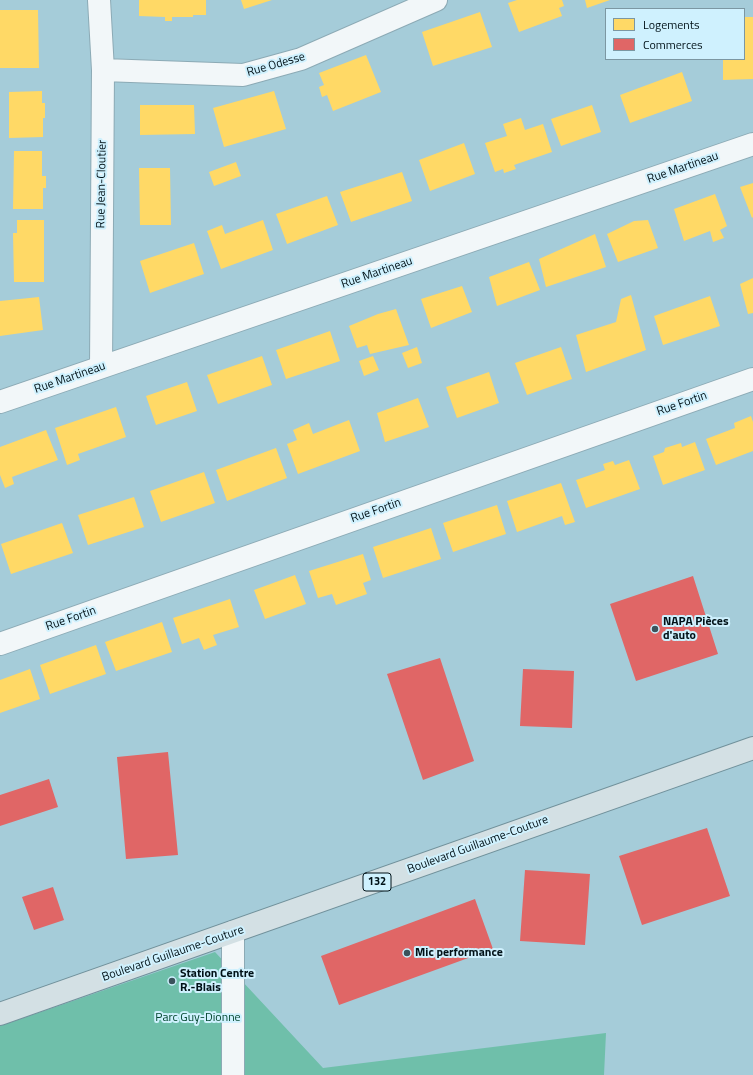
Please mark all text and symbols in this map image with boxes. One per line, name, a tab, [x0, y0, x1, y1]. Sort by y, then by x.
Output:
legend	[605, 8, 745, 60]
text: Logements	[643, 15, 700, 34]
text: Commerces	[643, 35, 703, 54]
street label: Rue Odesse	[245, 50, 307, 80]
street label: Rue Jean-Cloutier	[94, 140, 110, 228]
street label: Rue Martineau	[645, 149, 721, 187]
street label: Rue Martineau	[339, 254, 415, 292]
street label: Rue Martineau	[32, 359, 108, 397]
street label: Rue Fortin	[655, 389, 709, 419]
street label: Rue Fortin	[349, 496, 403, 526]
street label: Rue Fortin	[44, 604, 98, 634]
place label: NAPA Pièces d'auto	[663, 615, 729, 643]
marker: NAPA Pièces d'auto	[650, 624, 660, 634]
street label: Boulevard Guillaume-Couture	[406, 813, 550, 877]
road number: 132	[363, 873, 391, 891]
street label: Boulevard Guillaume-Couture	[100, 923, 246, 985]
place label: Mic performance	[415, 946, 503, 960]
marker: Mic performance	[402, 948, 412, 958]
place label: Station Centre R.-Blais	[180, 967, 254, 995]
marker: Station Centre R.-Blais	[167, 976, 177, 986]
park label: Parc Guy-Dionne	[155, 1011, 241, 1025]

